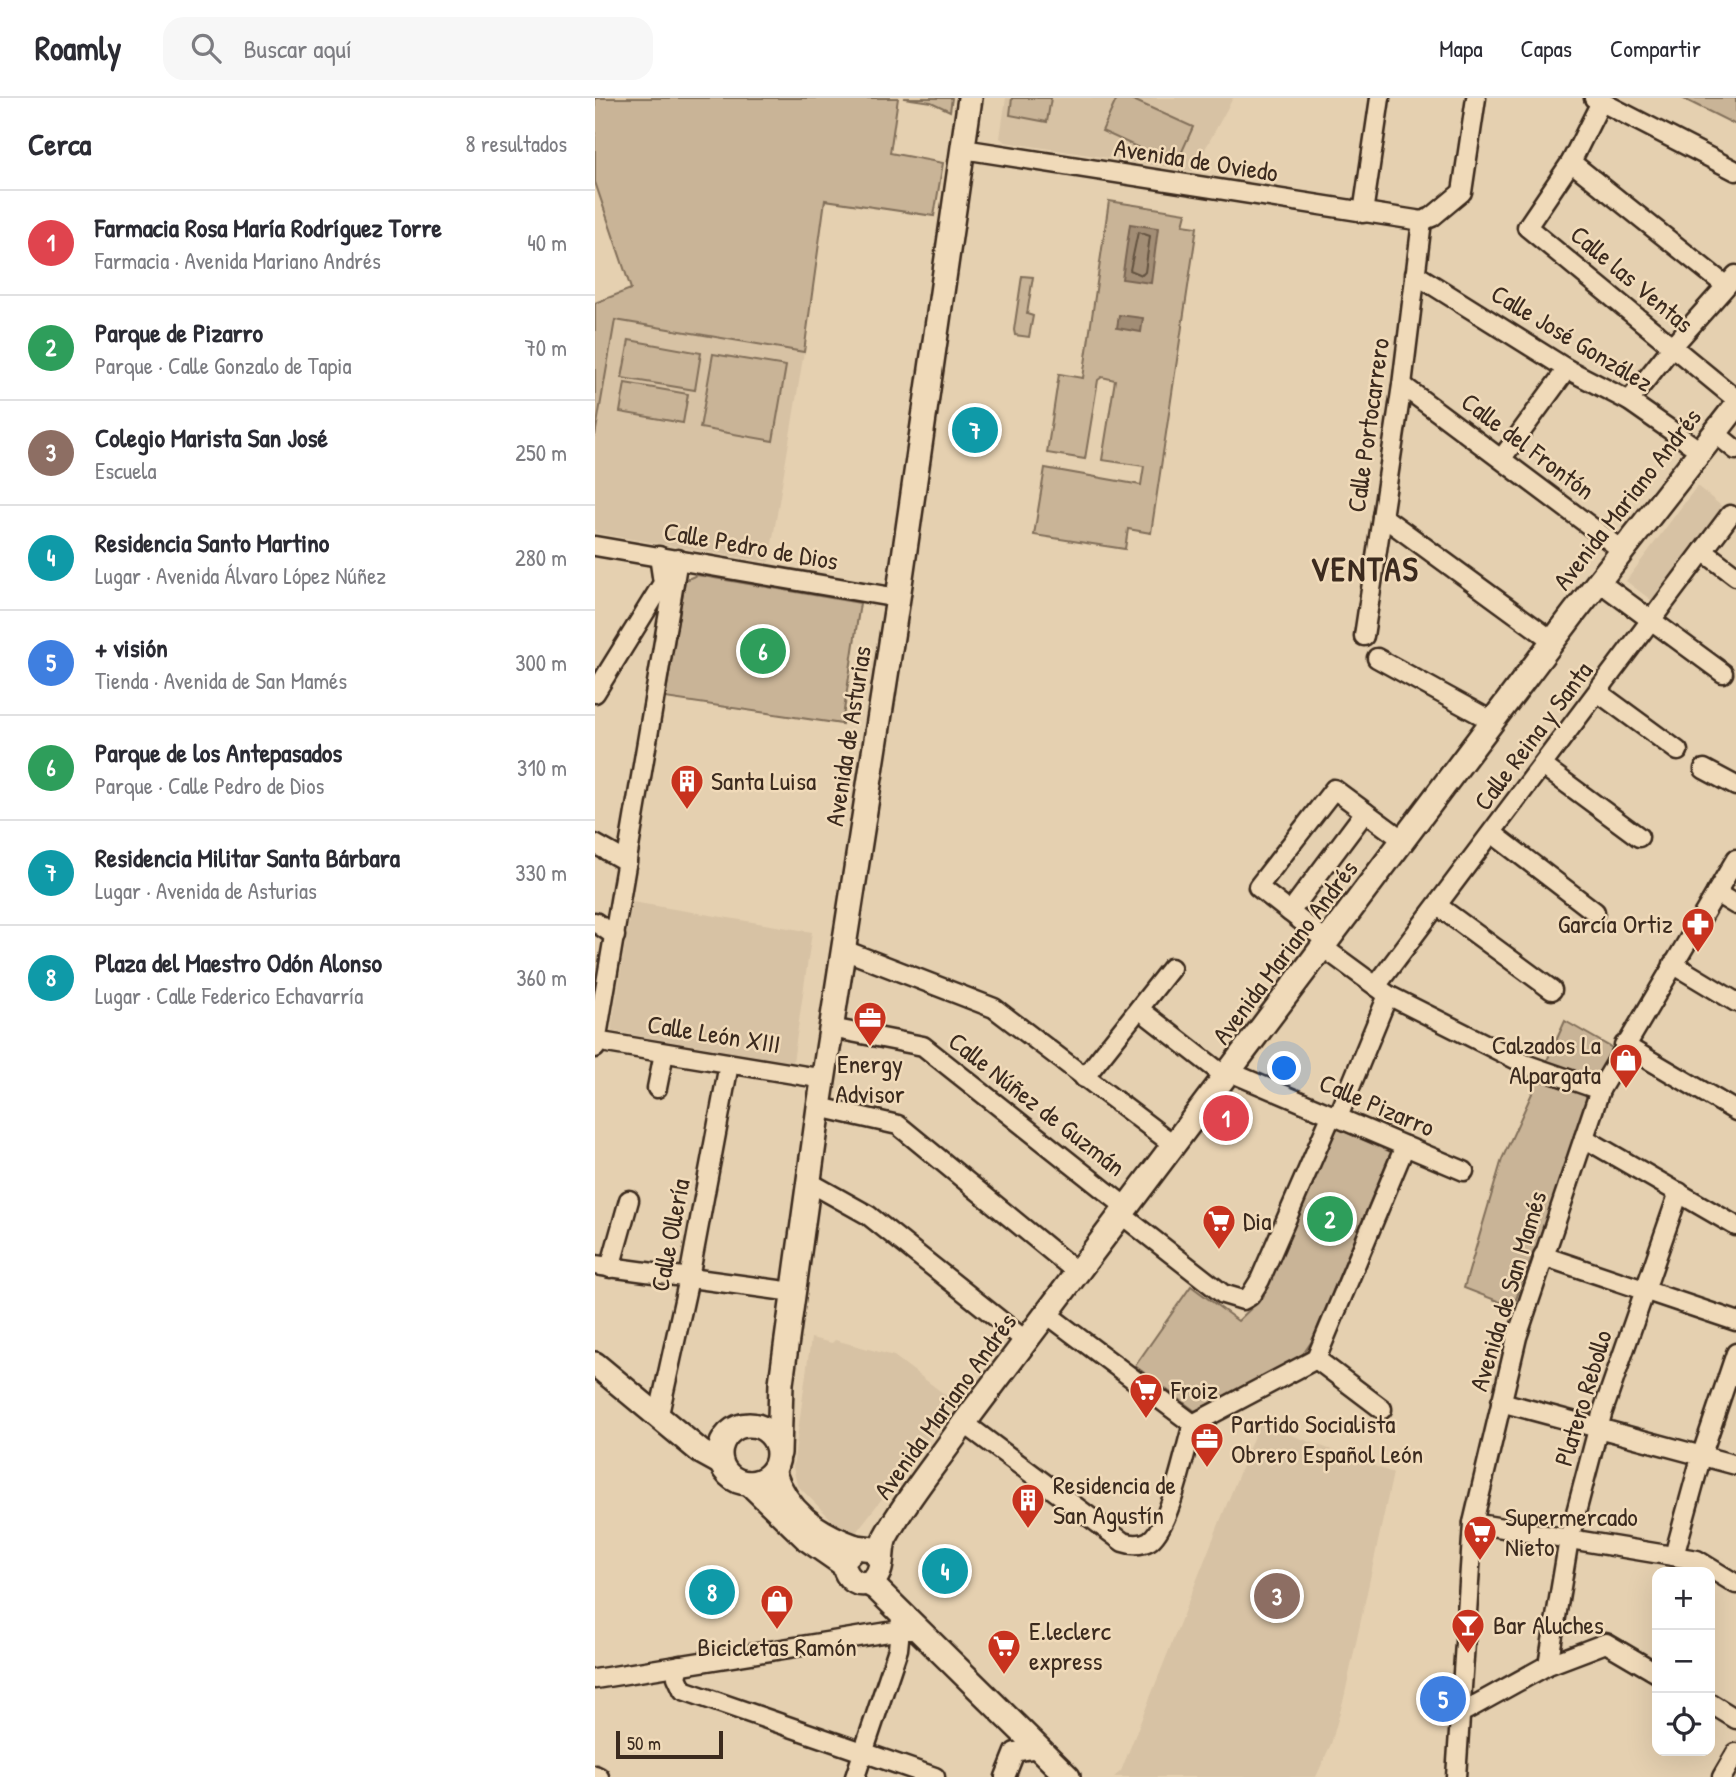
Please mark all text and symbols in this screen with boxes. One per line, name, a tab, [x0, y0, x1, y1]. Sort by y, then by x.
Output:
search box	[163, 17, 653, 80]
text: Roamly	[35, 26, 121, 70]
icon: search	[187, 29, 225, 67]
text: Buscar aquí	[243, 31, 352, 66]
text: Mapa	[1439, 32, 1483, 64]
text: Capas	[1521, 32, 1572, 64]
text: Compartir	[1610, 32, 1701, 64]
text: Cerca	[28, 124, 91, 164]
text: 8 resultados	[466, 128, 567, 159]
street label: Avenida de Oviedo	[1112, 129, 1281, 190]
text: Farmacia Rosa María Rodríguez Torre	[95, 210, 442, 245]
street label: Calle las Ventas	[1563, 217, 1701, 341]
text: 1	[47, 227, 55, 258]
text: 40 m	[527, 227, 567, 258]
text: Farmacia · Avenida Mariano Andrés	[95, 245, 381, 276]
street label: Calle José González	[1485, 275, 1660, 400]
text: Parque de Pizarro	[95, 315, 263, 350]
text: 2	[46, 332, 56, 363]
text: 70 m	[524, 332, 567, 363]
street label: Calle Portocarrero	[1338, 336, 1397, 514]
text: Parque · Calle Gonzalo de Tapia	[95, 350, 352, 381]
street label: Calle del Frontón	[1454, 384, 1602, 507]
street label: Avenida Mariano Andrés	[1544, 400, 1709, 597]
pin: 7	[952, 404, 998, 456]
text: Colegio Marista San José	[95, 420, 328, 455]
text: 3	[46, 437, 56, 468]
text: 250 m	[515, 437, 567, 468]
text: Escuela	[95, 455, 156, 486]
street label: Calle Pedro de Dios	[661, 513, 841, 578]
text: Residencia Santo Martino	[95, 525, 329, 560]
text: 4	[47, 542, 55, 573]
text: 280 m	[515, 542, 567, 573]
district label: VENTAS	[1310, 547, 1420, 591]
text: Lugar · Avenida Álvaro López Núñez	[95, 560, 386, 591]
pin: 6	[740, 625, 786, 677]
text: + visión	[95, 630, 168, 665]
street label: Avenida de Asturias	[816, 643, 879, 828]
text: 5	[46, 647, 56, 678]
text: 300 m	[515, 647, 567, 678]
street label: Calle Reina y Santa	[1465, 654, 1600, 817]
text: Tienda · Avenida de San Mamés	[95, 665, 347, 696]
text: Parque de los Antepasados	[95, 735, 342, 770]
text: 6	[46, 752, 56, 783]
text: 310 m	[517, 752, 567, 783]
building icon: Santa Luisa	[668, 762, 706, 811]
place label: Santa Luisa	[711, 763, 816, 798]
text: Parque · Calle Pedro de Dios	[95, 770, 324, 801]
text: Residencia Militar Santa Bárbara	[95, 840, 400, 875]
street label: Avenida Mariano Andrés	[1204, 852, 1365, 1051]
text: 7	[45, 857, 57, 888]
text: 330 m	[515, 857, 567, 888]
text: Lugar · Avenida de Asturias	[95, 875, 317, 906]
pharmacy icon: García Ortiz	[1679, 905, 1717, 954]
place label: García Ortiz	[1558, 906, 1673, 941]
text: Plaza del Maestro Odón Alonso	[95, 945, 382, 980]
text: 8	[46, 962, 56, 993]
text: 360 m	[516, 962, 567, 993]
text: Lugar · Calle Federico Echavarría	[95, 980, 363, 1011]
office icon: Energy Advisor	[851, 999, 889, 1048]
street label: Calle León XIII	[645, 1006, 783, 1061]
street label: Calle Núñez de Guzmán	[942, 1023, 1133, 1184]
place label: Calzados La Alpargata	[1492, 1027, 1601, 1092]
shop icon: Calzados La Alpargata	[1607, 1041, 1645, 1090]
place label: Energy Advisor	[835, 1046, 905, 1111]
your location	[1267, 1051, 1301, 1085]
street label: Calle Pizarro	[1314, 1065, 1440, 1145]
pin: 1	[1203, 1092, 1249, 1144]
street label: Calle Ollería	[641, 1176, 698, 1294]
street label: Avenida de San Mamés	[1460, 1187, 1555, 1395]
pin: 2	[1307, 1193, 1353, 1245]
supermarket icon: Dia	[1200, 1202, 1238, 1251]
place label: Dia	[1243, 1203, 1271, 1238]
street label: Avenida Mariano Andrés	[865, 1306, 1024, 1506]
street label: Platero Rebollo	[1545, 1326, 1620, 1470]
supermarket icon: Froiz	[1127, 1371, 1165, 1420]
place label: Froiz	[1170, 1372, 1218, 1407]
place label: Partido Socialista Obrero Español León	[1231, 1406, 1423, 1471]
office icon: Partido Socialista Obrero Español León	[1188, 1420, 1226, 1469]
place label: Residencia de San Agustín	[1053, 1467, 1176, 1532]
building icon: Residencia de San Agustín	[1009, 1481, 1047, 1530]
place label: Supermercado Nieto	[1505, 1499, 1638, 1564]
supermarket icon: Supermercado Nieto	[1461, 1513, 1499, 1562]
pin: 4	[922, 1545, 968, 1597]
pin: 8	[689, 1566, 735, 1618]
map controls	[1652, 1567, 1715, 1756]
button: +	[1652, 1567, 1715, 1630]
pin: 3	[1254, 1570, 1300, 1622]
shop icon: Bicicletas Ramón	[758, 1582, 796, 1631]
bar icon: Bar Aluches	[1449, 1606, 1487, 1655]
place label: Bar Aluches	[1493, 1607, 1604, 1642]
place label: E.leclerc express	[1029, 1613, 1111, 1678]
supermarket icon: E.leclerc express	[985, 1627, 1023, 1676]
place label: Bicicletas Ramón	[697, 1629, 857, 1664]
button: −	[1652, 1630, 1715, 1693]
pin: 5	[1420, 1673, 1466, 1725]
button: locate	[1652, 1693, 1715, 1756]
scale bar	[616, 1728, 723, 1760]
text: 50 m	[627, 1730, 661, 1756]

